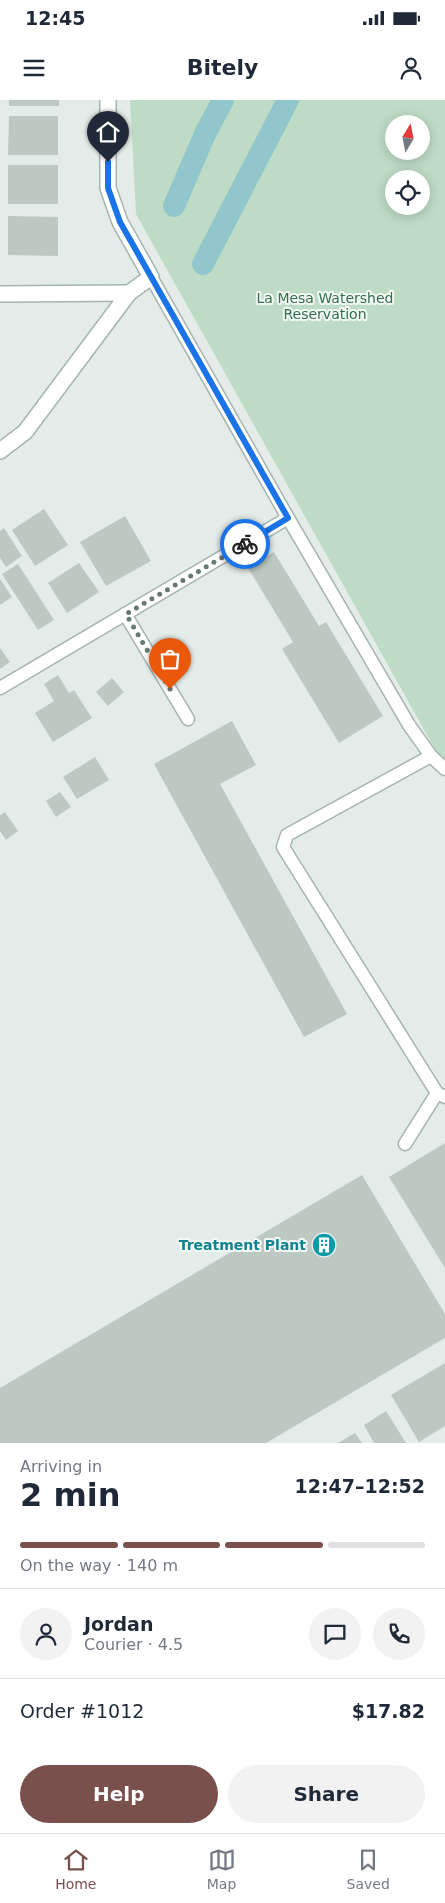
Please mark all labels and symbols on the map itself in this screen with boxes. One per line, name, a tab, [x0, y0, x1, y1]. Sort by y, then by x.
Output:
pin	[87, 111, 129, 162]
north arrow	[385, 115, 430, 160]
park label: La Mesa Watershed Reservation	[257, 290, 393, 322]
courier	[220, 519, 270, 569]
pin	[149, 638, 191, 689]
building icon: Treatment Plant	[311, 1232, 337, 1258]
place label: Treatment Plant	[179, 1237, 306, 1253]

